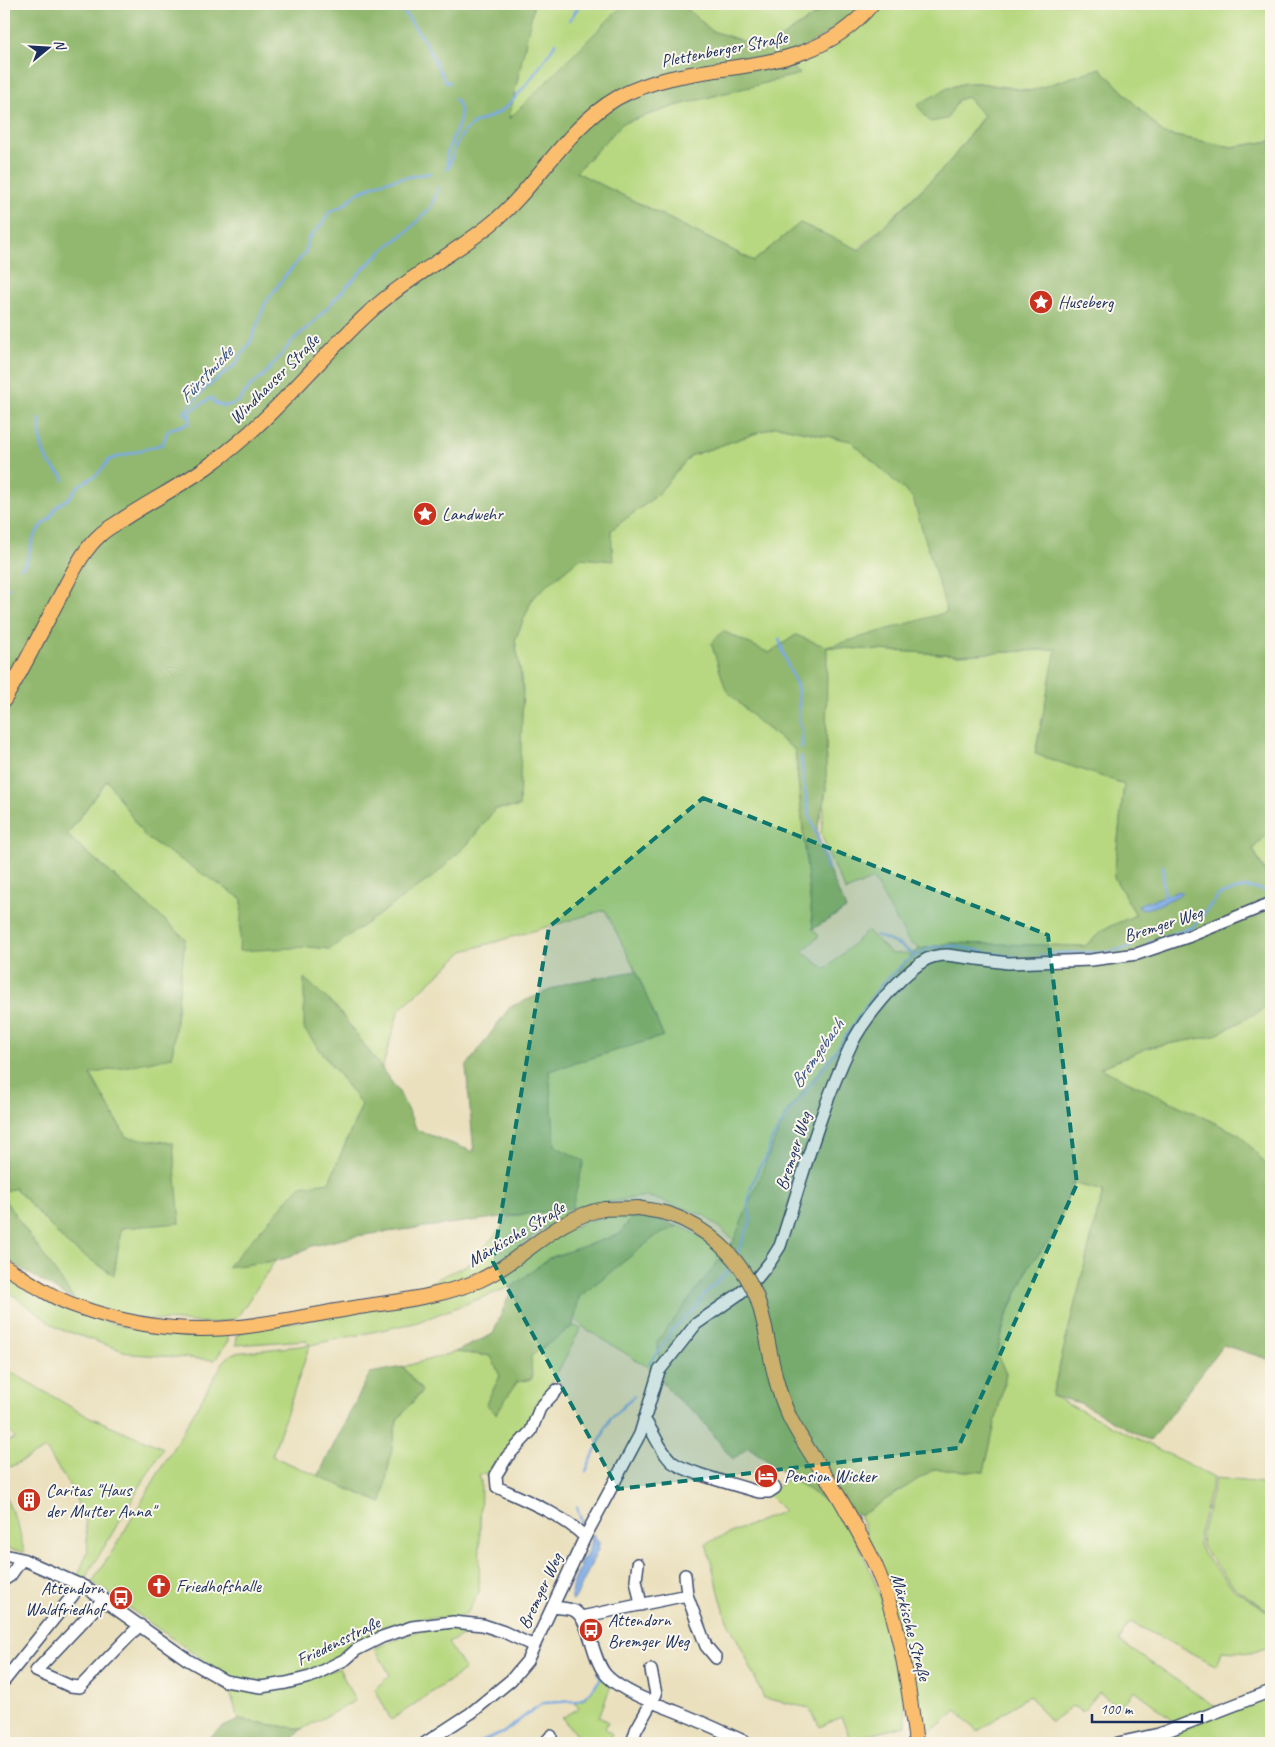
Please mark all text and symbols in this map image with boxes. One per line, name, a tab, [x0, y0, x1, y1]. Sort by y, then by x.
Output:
north arrow	[22, 22, 72, 72]
street label: Plettenberger Straße	[659, 26, 790, 72]
text: N	[50, 37, 70, 53]
place icon: Huseberg	[1028, 289, 1054, 315]
place label: Huseberg	[1058, 291, 1115, 313]
street label: Windhauser Straße	[224, 329, 324, 429]
water label: Fürstmicke	[173, 339, 240, 408]
place icon: Landwehr	[412, 501, 438, 527]
place label: Landwehr	[442, 503, 504, 525]
street label: Bremger Weg	[1121, 901, 1206, 947]
water label: Bremgebach	[784, 1013, 850, 1093]
street label: Bremger Weg	[770, 1108, 816, 1193]
street label: Märkische Straße	[463, 1196, 570, 1272]
hotel icon: Pension Wicker	[753, 1463, 779, 1489]
place label: Pension Wicker	[784, 1465, 878, 1487]
place label: Caritas "Haus der Mutter Anna"	[46, 1479, 159, 1522]
building icon: Caritas "Haus der Mutter Anna"	[16, 1487, 42, 1513]
street label: Bremger Weg	[513, 1548, 568, 1632]
street label: Märkische Straße	[886, 1571, 936, 1684]
church icon: Friedhofshalle	[146, 1573, 172, 1599]
place label: Friedhofshalle	[176, 1575, 262, 1597]
place label: Attendorn Waldfriedhof	[25, 1577, 108, 1620]
bus stop icon: Attendorn Waldfriedhof	[108, 1585, 134, 1611]
place label: Attendorn Bremger Weg	[608, 1609, 691, 1652]
street label: Friedensstraße	[293, 1611, 384, 1671]
bus stop icon: Attendorn Bremger Weg	[578, 1617, 604, 1643]
scale bar	[1092, 1692, 1202, 1724]
text: 100 m	[1100, 1700, 1134, 1719]

